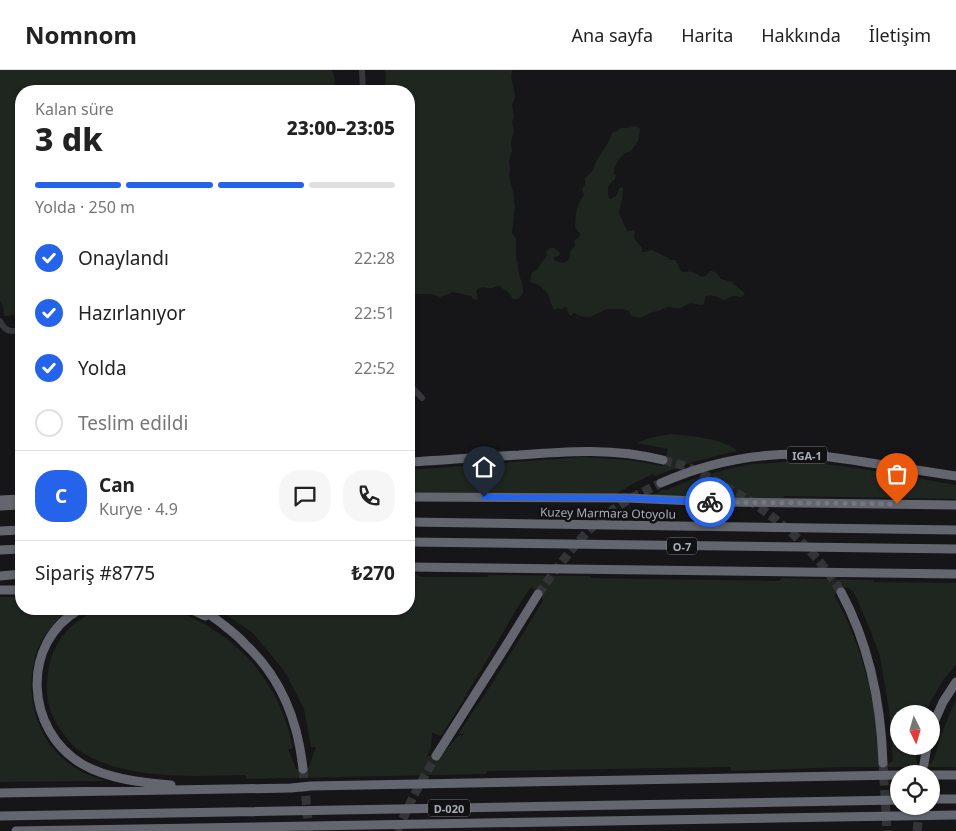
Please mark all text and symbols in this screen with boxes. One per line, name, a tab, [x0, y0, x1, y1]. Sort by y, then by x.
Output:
text: Nomnom	[25, 18, 137, 51]
text: Ana sayfa	[572, 23, 653, 47]
text: Harita	[681, 23, 733, 47]
text: Hakkında	[761, 23, 841, 47]
text: İletişim	[869, 23, 931, 47]
text: Kalan süre	[35, 98, 114, 120]
text: 23:00–23:05	[287, 115, 395, 141]
text: 3 dk	[35, 117, 103, 160]
text: Yolda · 250 m	[35, 196, 135, 218]
icon: check	[35, 244, 63, 272]
text: Onaylandı	[78, 245, 169, 271]
text: 22:28	[354, 247, 395, 269]
icon: check	[35, 299, 63, 327]
text: Hazırlanıyor	[78, 300, 186, 326]
text: 22:51	[354, 302, 395, 324]
icon: check	[35, 354, 63, 382]
text: Yolda	[78, 355, 127, 381]
text: 22:52	[354, 357, 395, 379]
text: Teslim edildi	[78, 410, 188, 436]
pin	[463, 446, 505, 497]
road number: IGA-1	[787, 446, 827, 464]
icon: home	[470, 453, 498, 481]
pin	[876, 453, 918, 504]
icon: bag	[883, 460, 911, 488]
button: chat	[279, 470, 331, 522]
button: phone	[343, 470, 395, 522]
text: Can	[99, 472, 135, 498]
courier	[685, 477, 735, 527]
text: C	[55, 483, 67, 509]
icon: bike	[696, 488, 724, 516]
text: Kurye · 4.9	[99, 498, 178, 520]
street label: Kuzey Marmara Otoyolu	[540, 503, 676, 523]
road number: O-7	[667, 538, 697, 554]
text: Sipariş #8775	[35, 560, 155, 586]
text: ₺270	[352, 560, 395, 586]
north arrow	[890, 705, 940, 755]
map controls	[890, 705, 940, 815]
button: locate	[890, 765, 940, 815]
road number: D-020	[428, 800, 470, 816]

